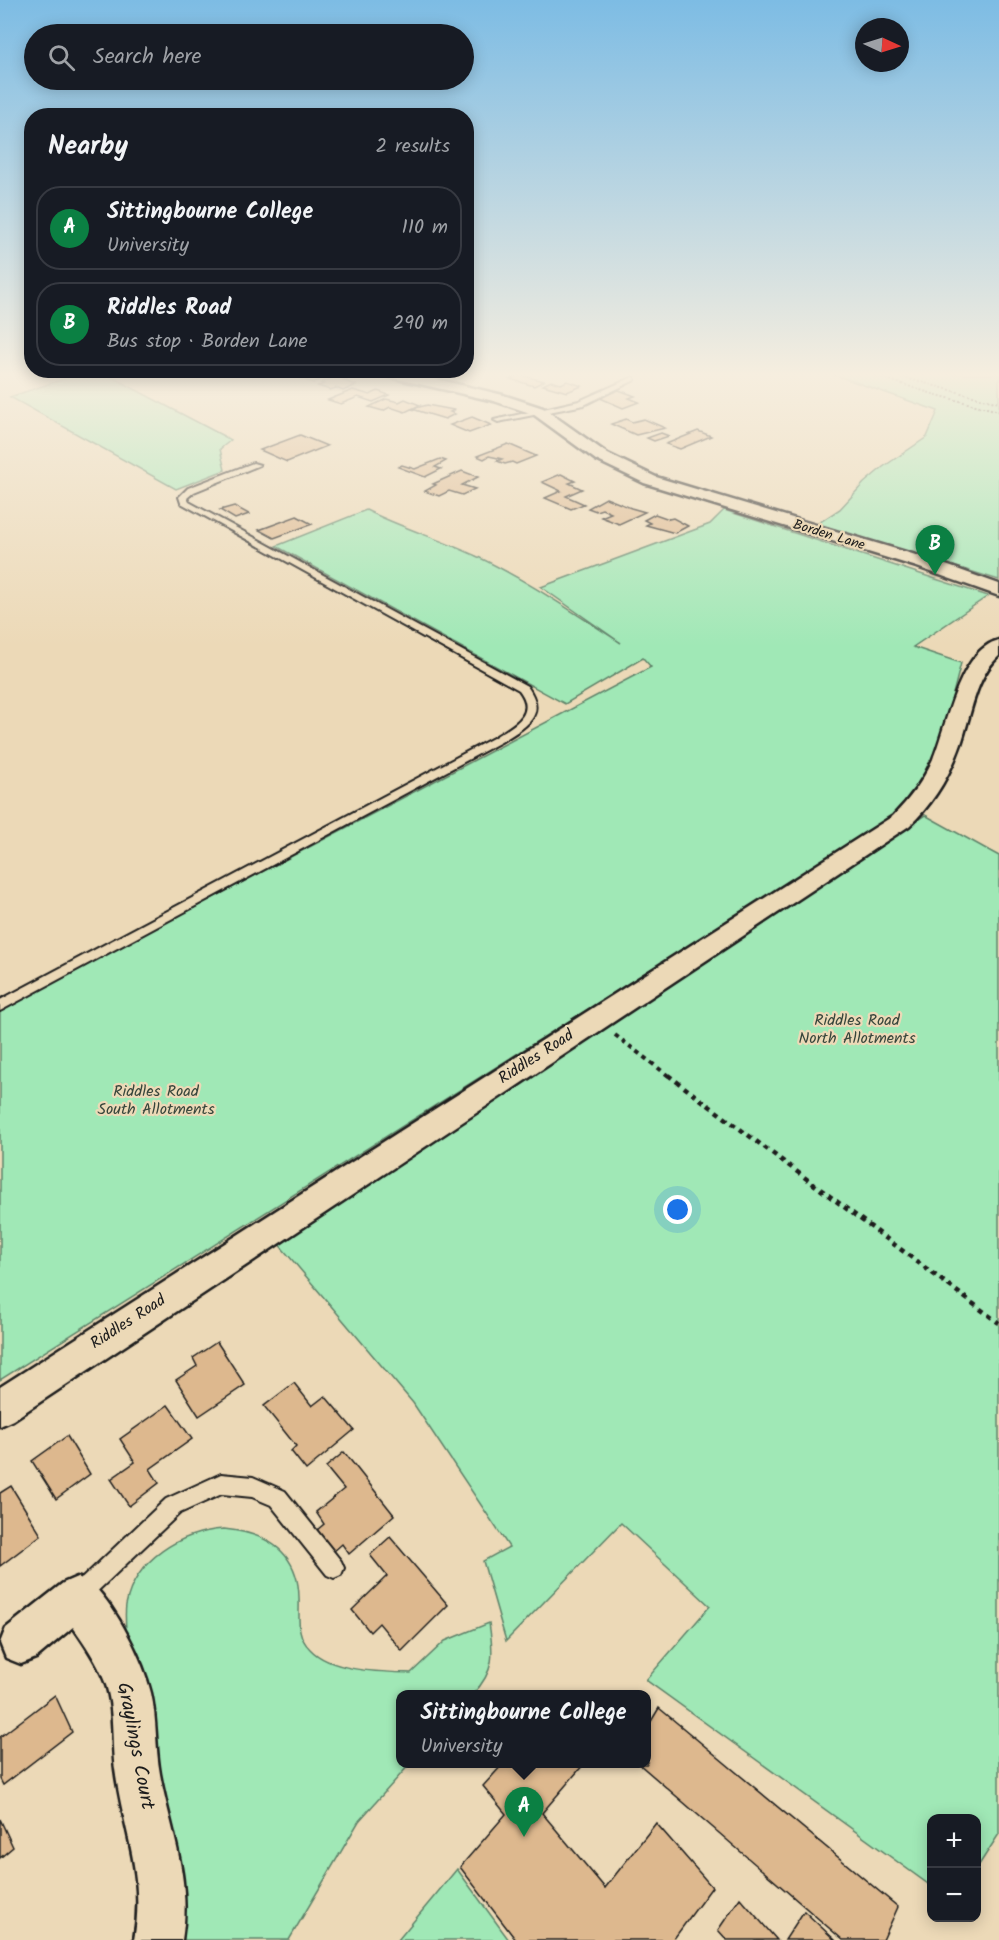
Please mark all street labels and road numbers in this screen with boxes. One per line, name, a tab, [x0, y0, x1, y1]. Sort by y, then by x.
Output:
street label: Borden Lane	[790, 514, 868, 557]
street label: Riddles Road	[493, 1023, 580, 1091]
street label: Riddles Road	[85, 1288, 172, 1356]
street label: Graylings Court	[107, 1680, 163, 1813]

